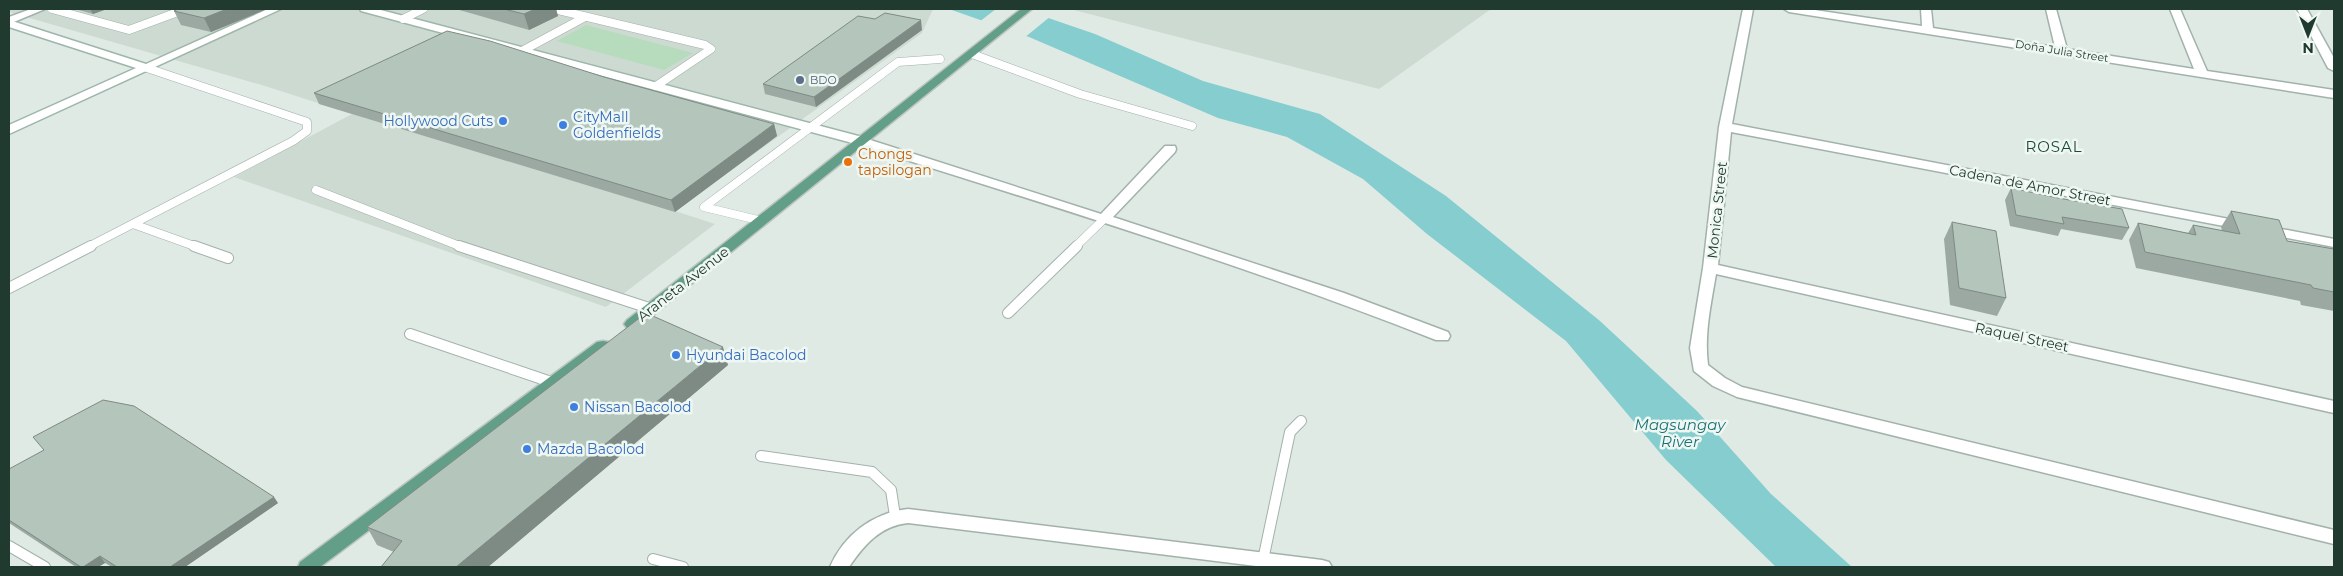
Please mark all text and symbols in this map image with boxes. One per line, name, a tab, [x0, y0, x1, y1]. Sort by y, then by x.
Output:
north arrow	[2283, 10, 2333, 60]
street label: Doña Julia Street	[2014, 37, 2110, 65]
text: N	[2302, 39, 2314, 57]
place label: BDO	[810, 73, 837, 87]
marker: BDO	[794, 74, 806, 86]
place label: CityMall Goldenfields	[573, 108, 661, 142]
place label: Hollywood Cuts	[383, 112, 493, 130]
marker: Hollywood Cuts	[497, 115, 509, 127]
marker: CityMall Goldenfields	[557, 119, 569, 131]
district label: ROSAL	[2025, 137, 2083, 156]
place label: Chongs tapsilogan	[858, 145, 932, 179]
marker: Chongs tapsilogan	[842, 156, 854, 168]
street label: Monica Street	[1703, 160, 1731, 259]
street label: Cadena de Amor Street	[1948, 160, 2113, 210]
street label: Araneta Avenue	[634, 243, 732, 325]
street label: Raquel Street	[1973, 318, 2071, 356]
place label: Hyundai Bacolod	[686, 346, 806, 364]
marker: Hyundai Bacolod	[670, 349, 682, 361]
place label: Nissan Bacolod	[584, 398, 692, 416]
marker: Nissan Bacolod	[568, 401, 580, 413]
water label: Magsungay River	[1635, 415, 1726, 451]
place label: Mazda Bacolod	[537, 440, 644, 458]
marker: Mazda Bacolod	[521, 443, 533, 455]

